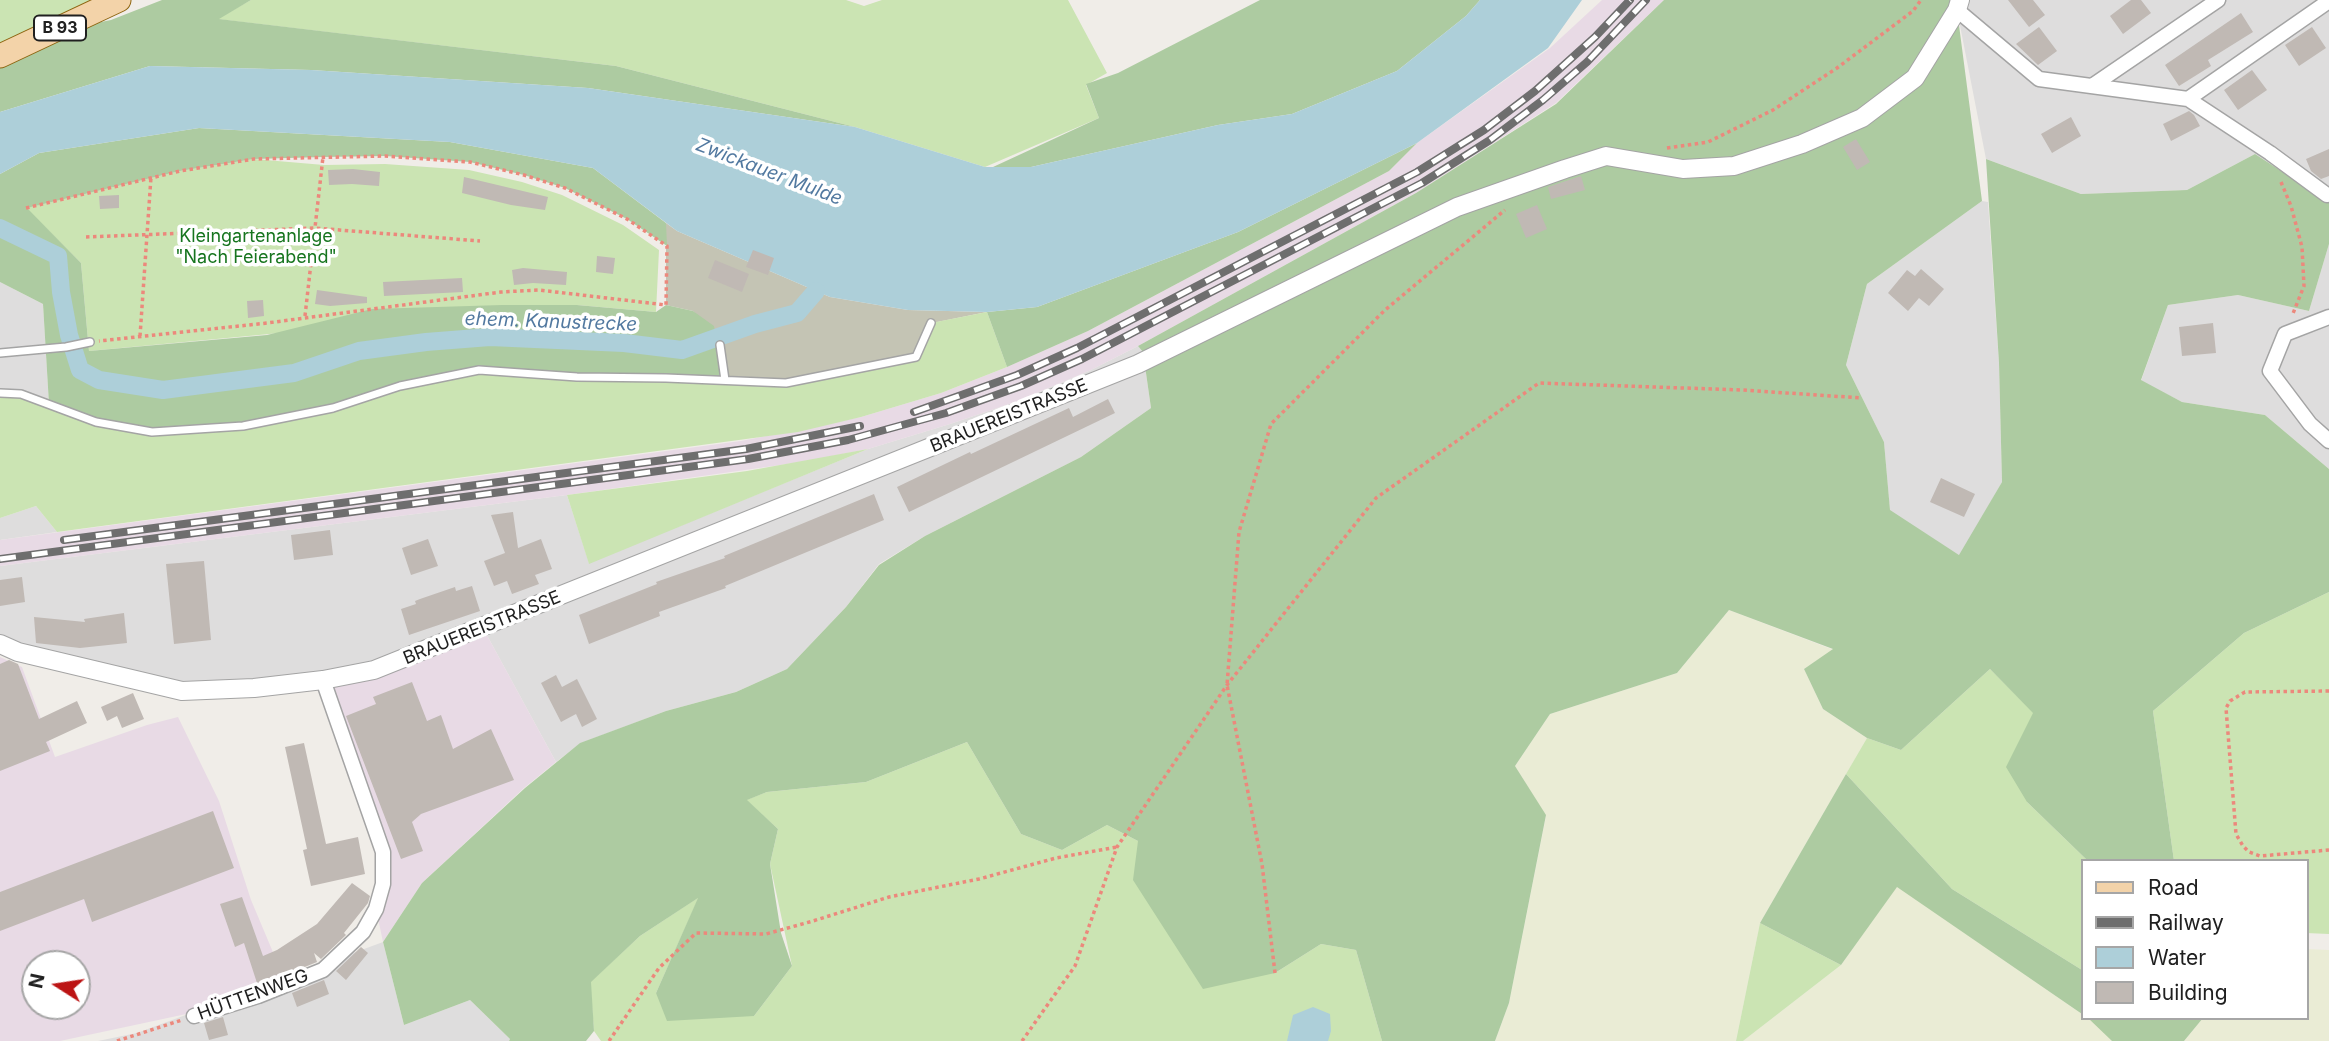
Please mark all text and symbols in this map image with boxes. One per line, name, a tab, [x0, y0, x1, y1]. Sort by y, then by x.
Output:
road number: B 93	[34, 16, 86, 40]
water label: Zwickauer Mulde	[693, 134, 845, 210]
park label: Kleingartenanlage "Nach Feierabend"	[175, 226, 337, 268]
water label: ehem. Kanustrecke	[464, 308, 638, 336]
street label: BRAUEREISTRASSE	[927, 375, 1091, 457]
street label: BRAUEREISTRASSE	[400, 587, 564, 669]
legend	[2080, 859, 2308, 1020]
text: Road	[2148, 875, 2199, 900]
text: Railway	[2148, 910, 2224, 935]
text: Water	[2148, 945, 2206, 970]
north arrow	[21, 950, 91, 1020]
street label: HÜTTENWEG	[195, 965, 311, 1025]
text: N	[24, 971, 50, 990]
text: Building	[2148, 980, 2228, 1005]

